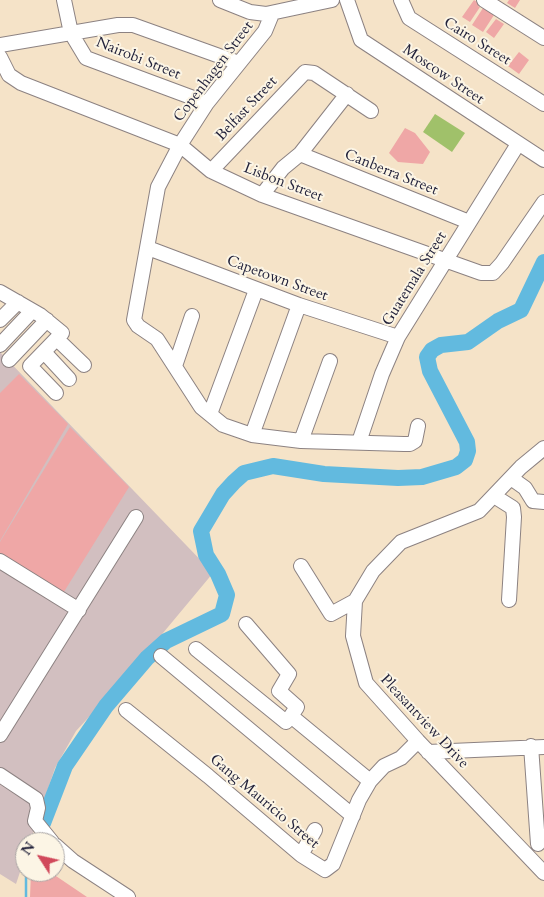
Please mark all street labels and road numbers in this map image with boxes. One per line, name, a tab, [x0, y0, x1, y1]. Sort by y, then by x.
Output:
street label: Cairo Street	[440, 14, 514, 70]
street label: Copenhagen Street	[170, 18, 258, 126]
street label: Nairobi Street	[93, 34, 183, 84]
street label: Moscow Street	[399, 41, 487, 109]
street label: Belfast Street	[213, 73, 281, 145]
street label: Canberra Street	[342, 146, 440, 200]
street label: Lisbon Street	[241, 160, 325, 206]
street label: Guatemala Street	[379, 229, 451, 329]
street label: Capetown Street	[224, 252, 330, 306]
street label: Pleasantview Drive	[376, 671, 472, 773]
street label: Gang Mauricio Street	[206, 751, 322, 853]

